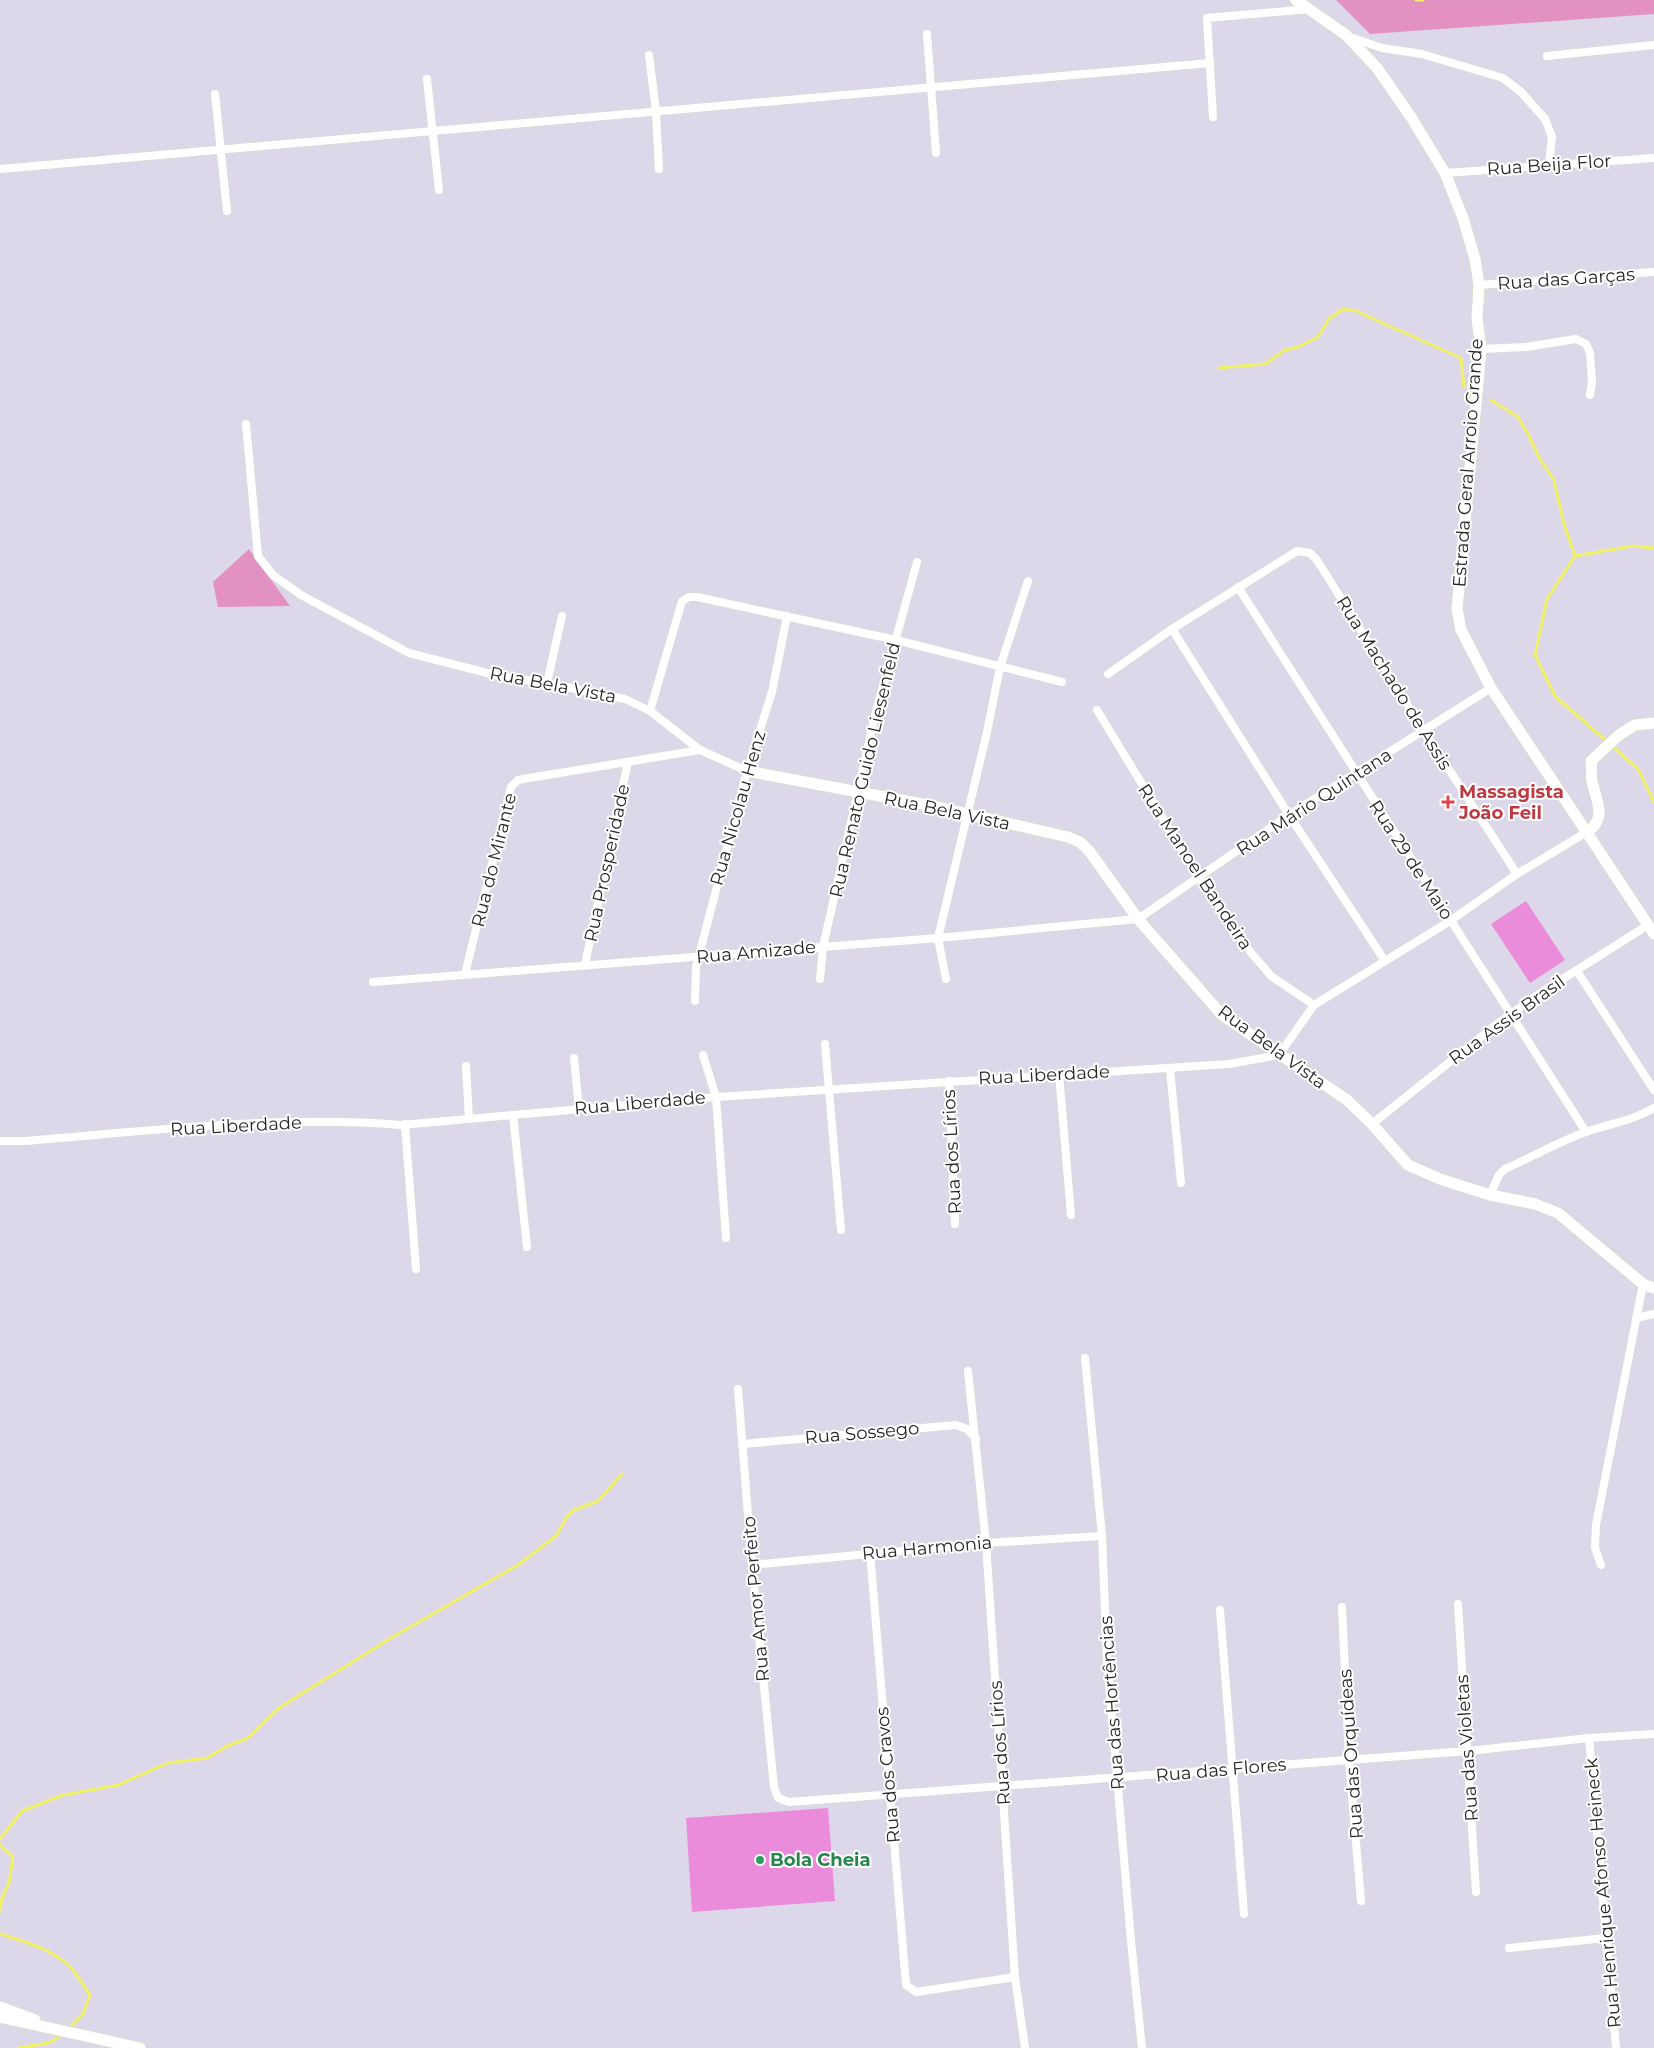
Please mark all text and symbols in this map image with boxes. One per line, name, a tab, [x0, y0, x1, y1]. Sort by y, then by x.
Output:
street label: Rua Beija Flor	[1486, 150, 1612, 180]
street label: Rua das Garças	[1496, 263, 1636, 295]
street label: Estrada Geral Arroio Grande	[1448, 338, 1488, 588]
street label: Rua Machado de Assis	[1331, 592, 1457, 774]
street label: Rua Renato Guido Liesenfeld	[825, 640, 905, 900]
street label: Rua Bela Vista	[488, 662, 618, 708]
street label: Rua Nicolau Henz	[705, 728, 771, 888]
street label: Rua Mário Quintana	[1232, 744, 1396, 860]
street label: Rua Manoel Bandeira	[1133, 780, 1257, 954]
place label: Massagista João Feil	[1458, 781, 1564, 824]
street label: Rua Prosperidade	[580, 782, 635, 944]
street label: Rua Bela Vista	[882, 787, 1012, 835]
street label: Rua do Mirante	[467, 790, 521, 930]
marker: Massagista João Feil	[1441, 795, 1455, 809]
street label: Rua 29 de Maio	[1364, 796, 1458, 924]
street label: Rua Amizade	[695, 936, 817, 968]
street label: Rua Assis Brasil	[1445, 970, 1569, 1070]
street label: Rua Bela Vista	[1214, 1000, 1330, 1094]
street label: Rua Liberdade	[978, 1061, 1111, 1089]
street label: Rua Liberdade	[573, 1086, 707, 1120]
street label: Rua dos Lírios	[938, 1089, 966, 1215]
street label: Rua Liberdade	[170, 1112, 303, 1140]
street label: Rua Sossego	[804, 1417, 920, 1449]
street label: Rua Amor Perfeito	[738, 1515, 774, 1683]
street label: Rua Harmonia	[861, 1531, 993, 1565]
street label: Rua das Hortências	[1095, 1615, 1129, 1791]
street label: Rua das Orquídeas	[1334, 1668, 1368, 1840]
street label: Rua das Violetas	[1451, 1674, 1483, 1822]
street label: Rua dos Lírios	[985, 1680, 1015, 1806]
street label: Rua dos Cravos	[871, 1706, 905, 1844]
street label: Rua das Flores	[1155, 1753, 1287, 1787]
street label: Rua Henrique Afonso Heineck	[1580, 1757, 1626, 2029]
place label: Bola Cheia	[770, 1849, 871, 1871]
marker: Bola Cheia	[754, 1854, 766, 1866]

